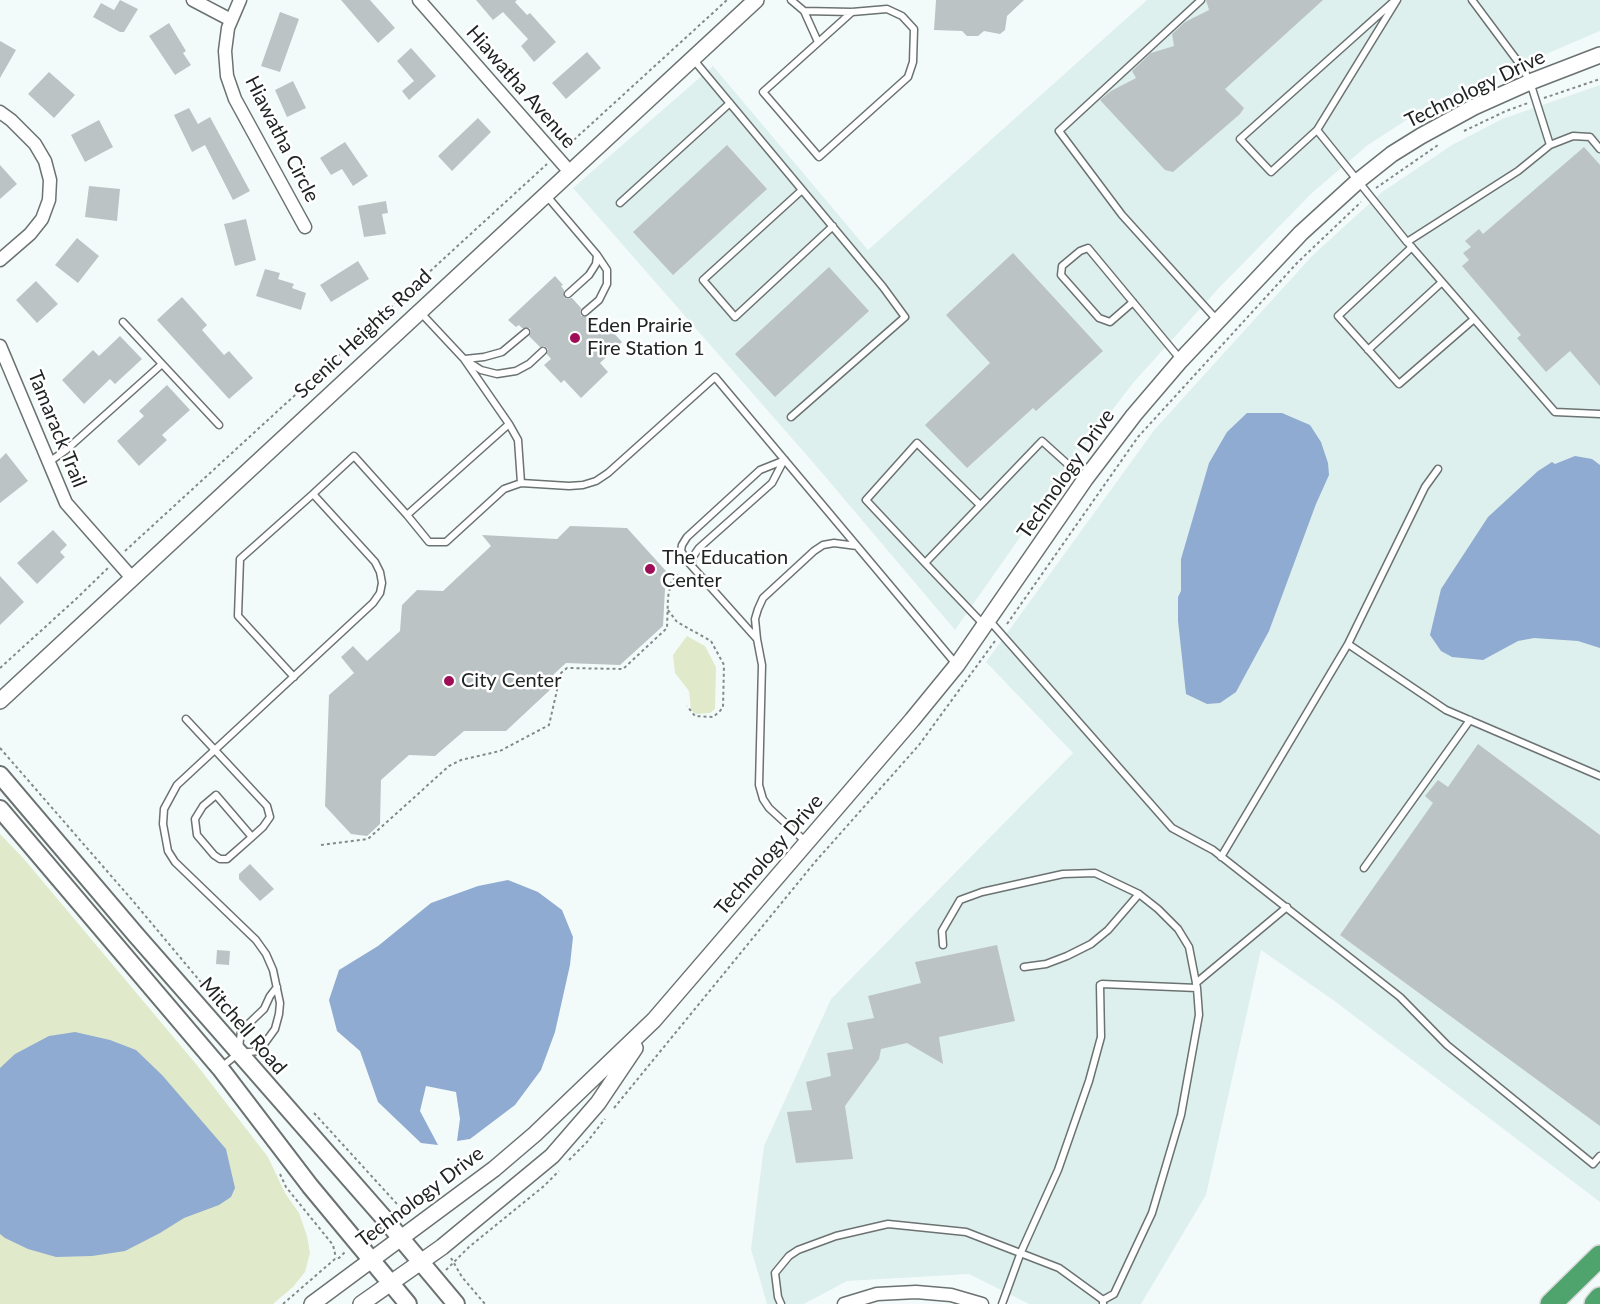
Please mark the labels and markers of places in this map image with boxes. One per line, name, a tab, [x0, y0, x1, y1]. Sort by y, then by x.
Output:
place label: Eden Prairie Fire Station 1	[587, 314, 705, 361]
marker: Eden Prairie Fire Station 1	[568, 331, 582, 345]
place label: The Education Center	[662, 546, 788, 593]
marker: The Education Center	[643, 562, 657, 576]
place label: City Center	[461, 669, 561, 693]
marker: City Center	[442, 674, 456, 688]

